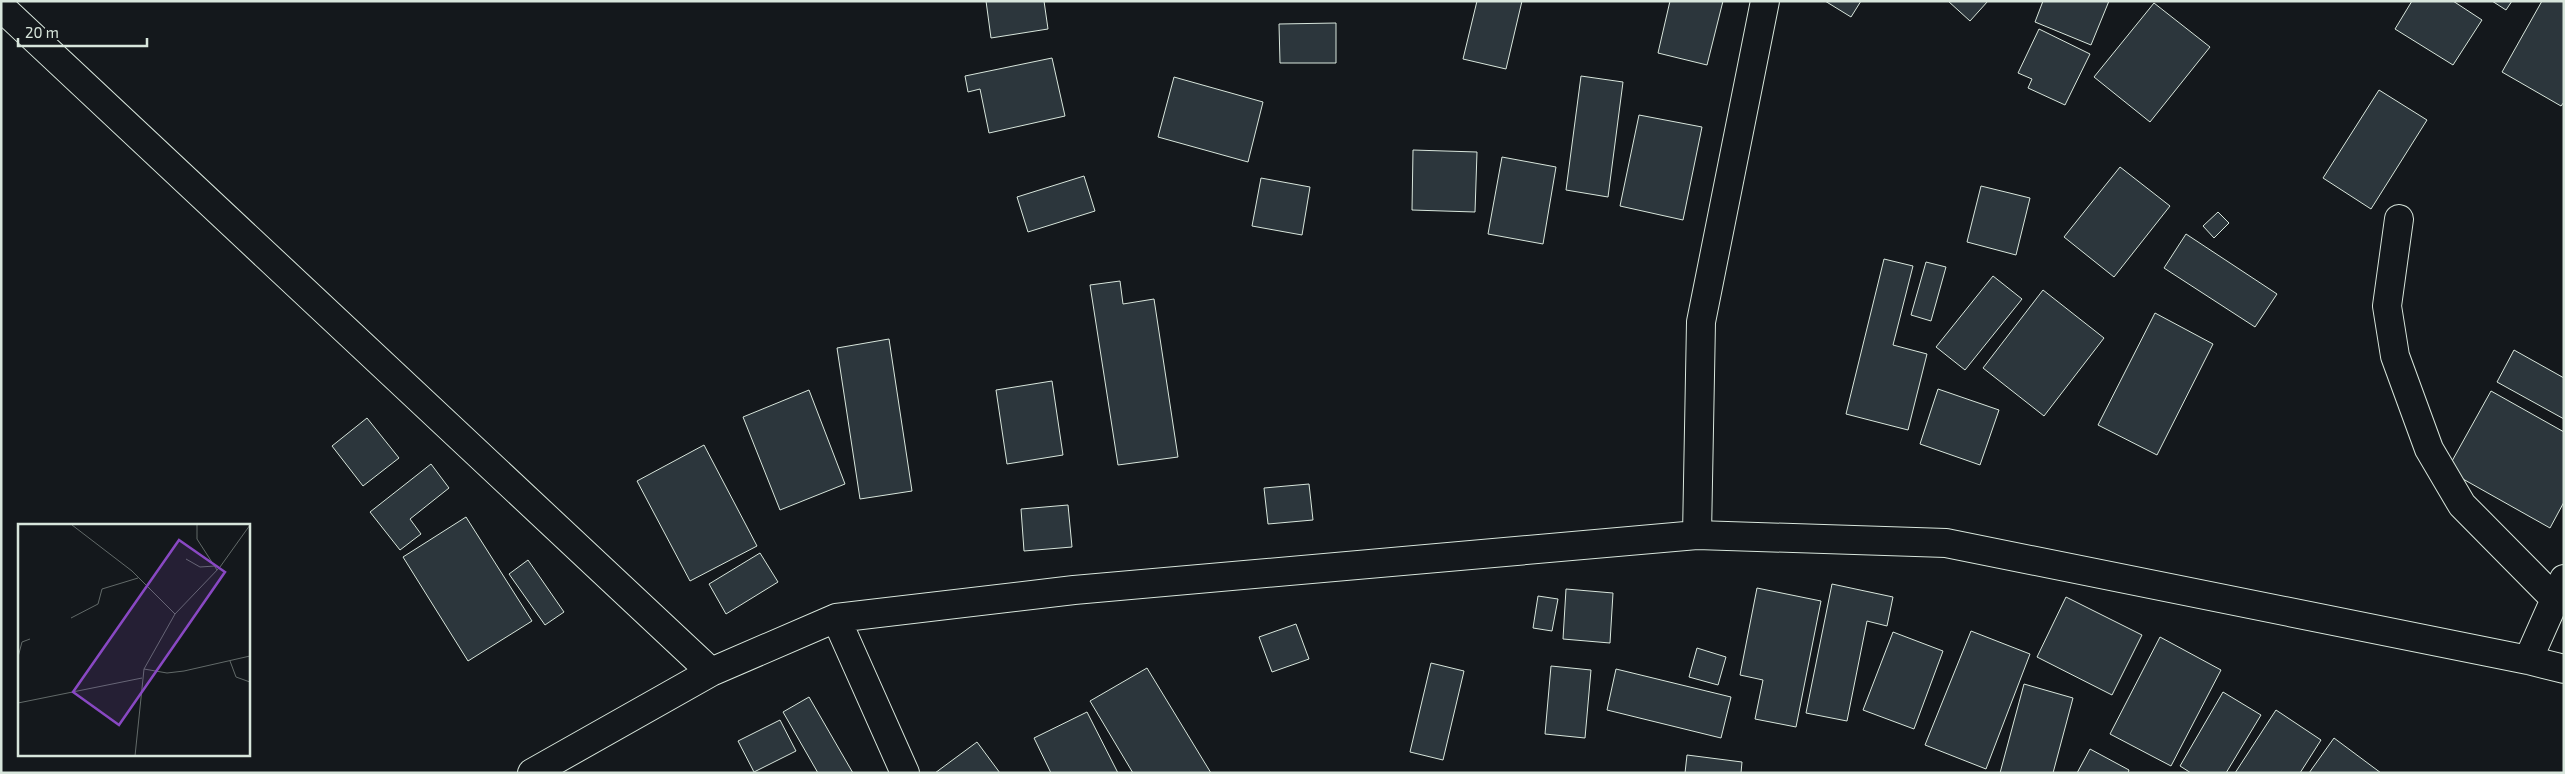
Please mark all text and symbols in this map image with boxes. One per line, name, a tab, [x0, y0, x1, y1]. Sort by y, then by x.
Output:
scale bar	[18, 15, 146, 47]
text: 20 m	[25, 23, 59, 41]
inset map	[18, 524, 250, 756]

